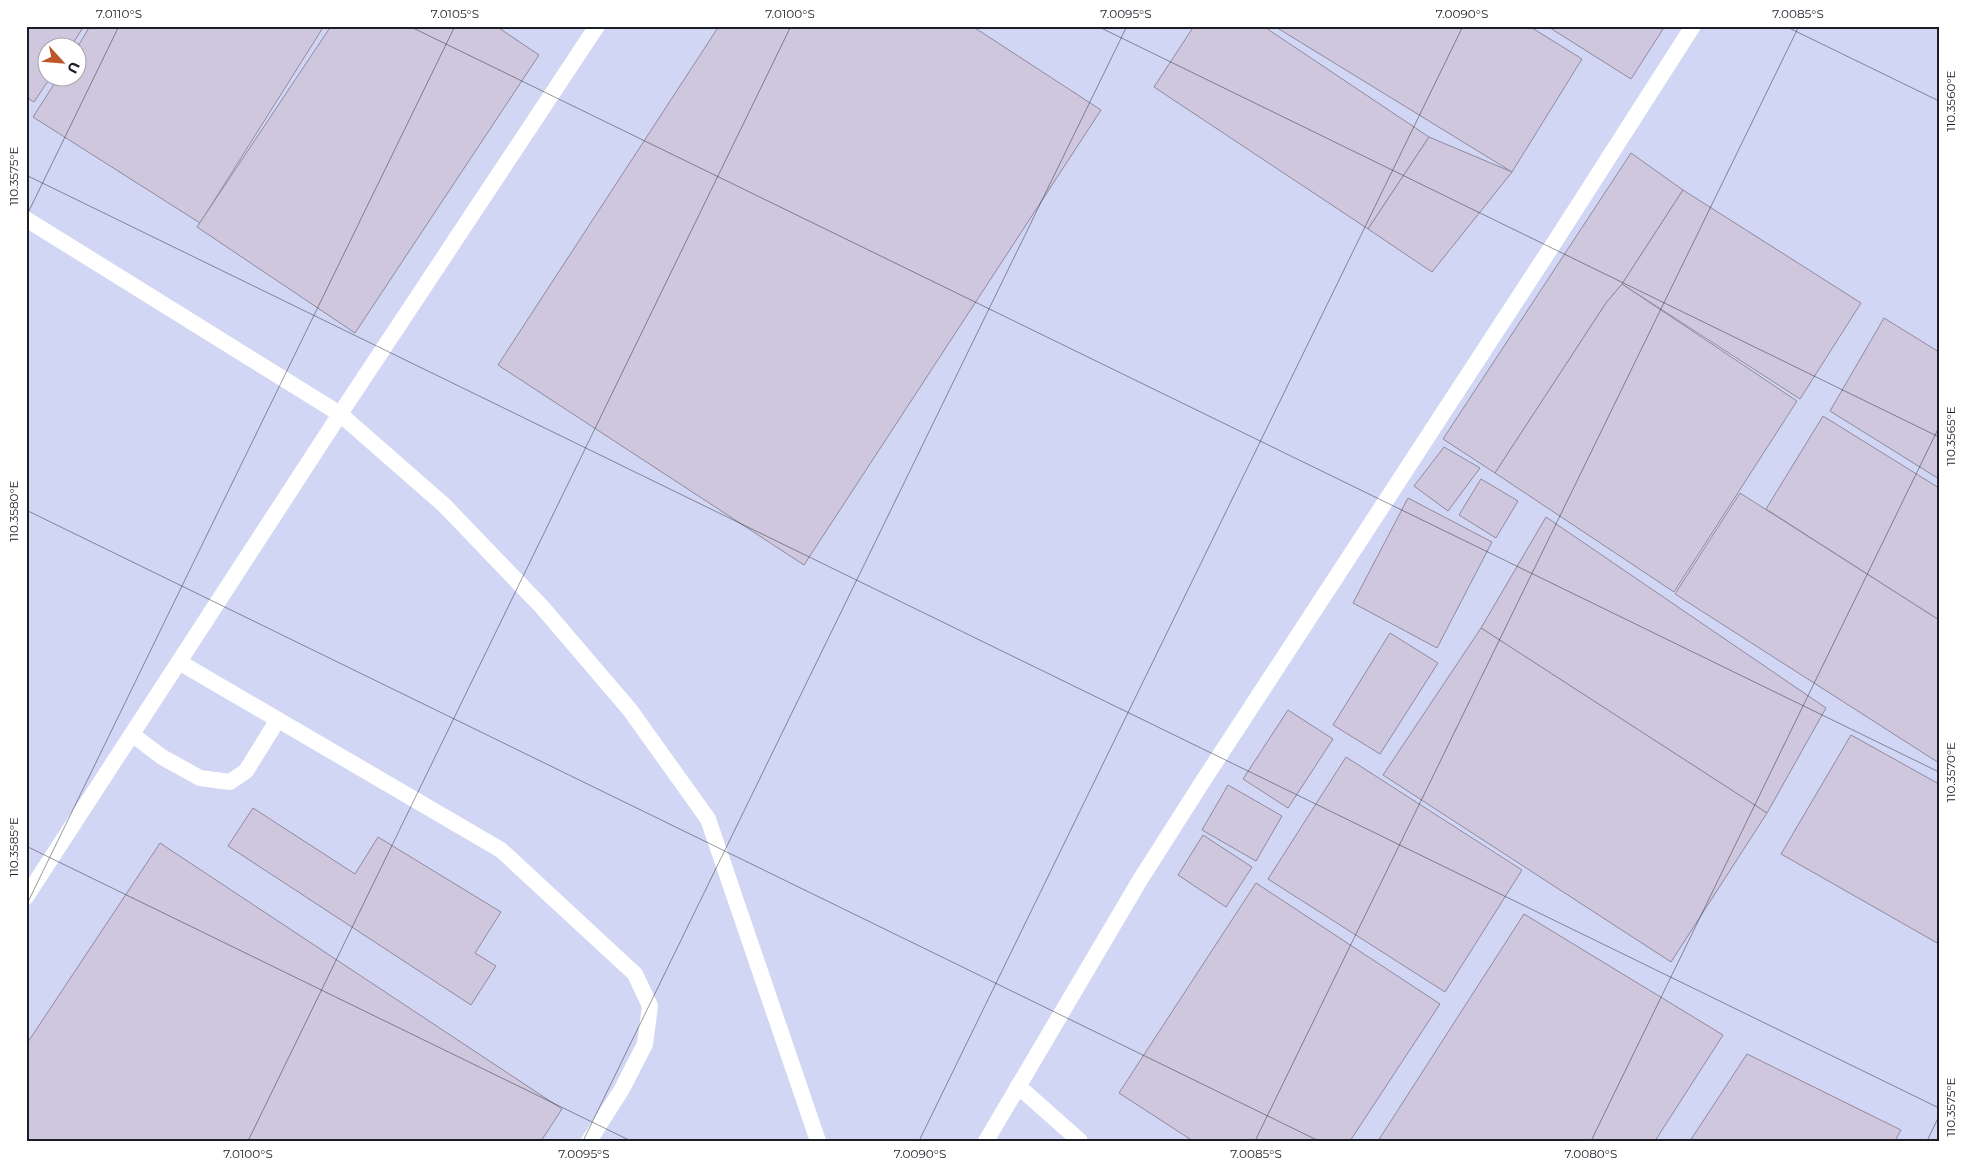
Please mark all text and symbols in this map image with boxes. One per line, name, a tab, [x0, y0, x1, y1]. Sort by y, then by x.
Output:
text: 7.0110°S	[96, 6, 142, 21]
text: 7.0105°S	[431, 6, 479, 21]
text: 7.0100°S	[765, 6, 815, 21]
text: 7.0095°S	[1100, 6, 1152, 21]
text: 7.0090°S	[1436, 6, 1488, 21]
text: 7.0085°S	[1772, 6, 1824, 21]
north arrow	[38, 38, 88, 88]
text: U	[63, 59, 84, 77]
text: 110.3560°E	[1943, 71, 1958, 131]
text: 110.3575°E	[6, 147, 21, 205]
text: 110.3565°E	[1943, 406, 1958, 466]
text: 110.3580°E	[6, 480, 21, 542]
text: 110.3570°E	[1943, 742, 1958, 802]
text: 110.3585°E	[6, 817, 21, 877]
text: 110.3575°E	[1943, 1078, 1958, 1136]
text: 7.0100°S	[223, 1146, 273, 1161]
text: 7.0095°S	[558, 1146, 610, 1161]
text: 7.0090°S	[894, 1146, 946, 1161]
text: 7.0085°S	[1230, 1146, 1282, 1161]
text: 7.0080°S	[1564, 1146, 1618, 1161]

